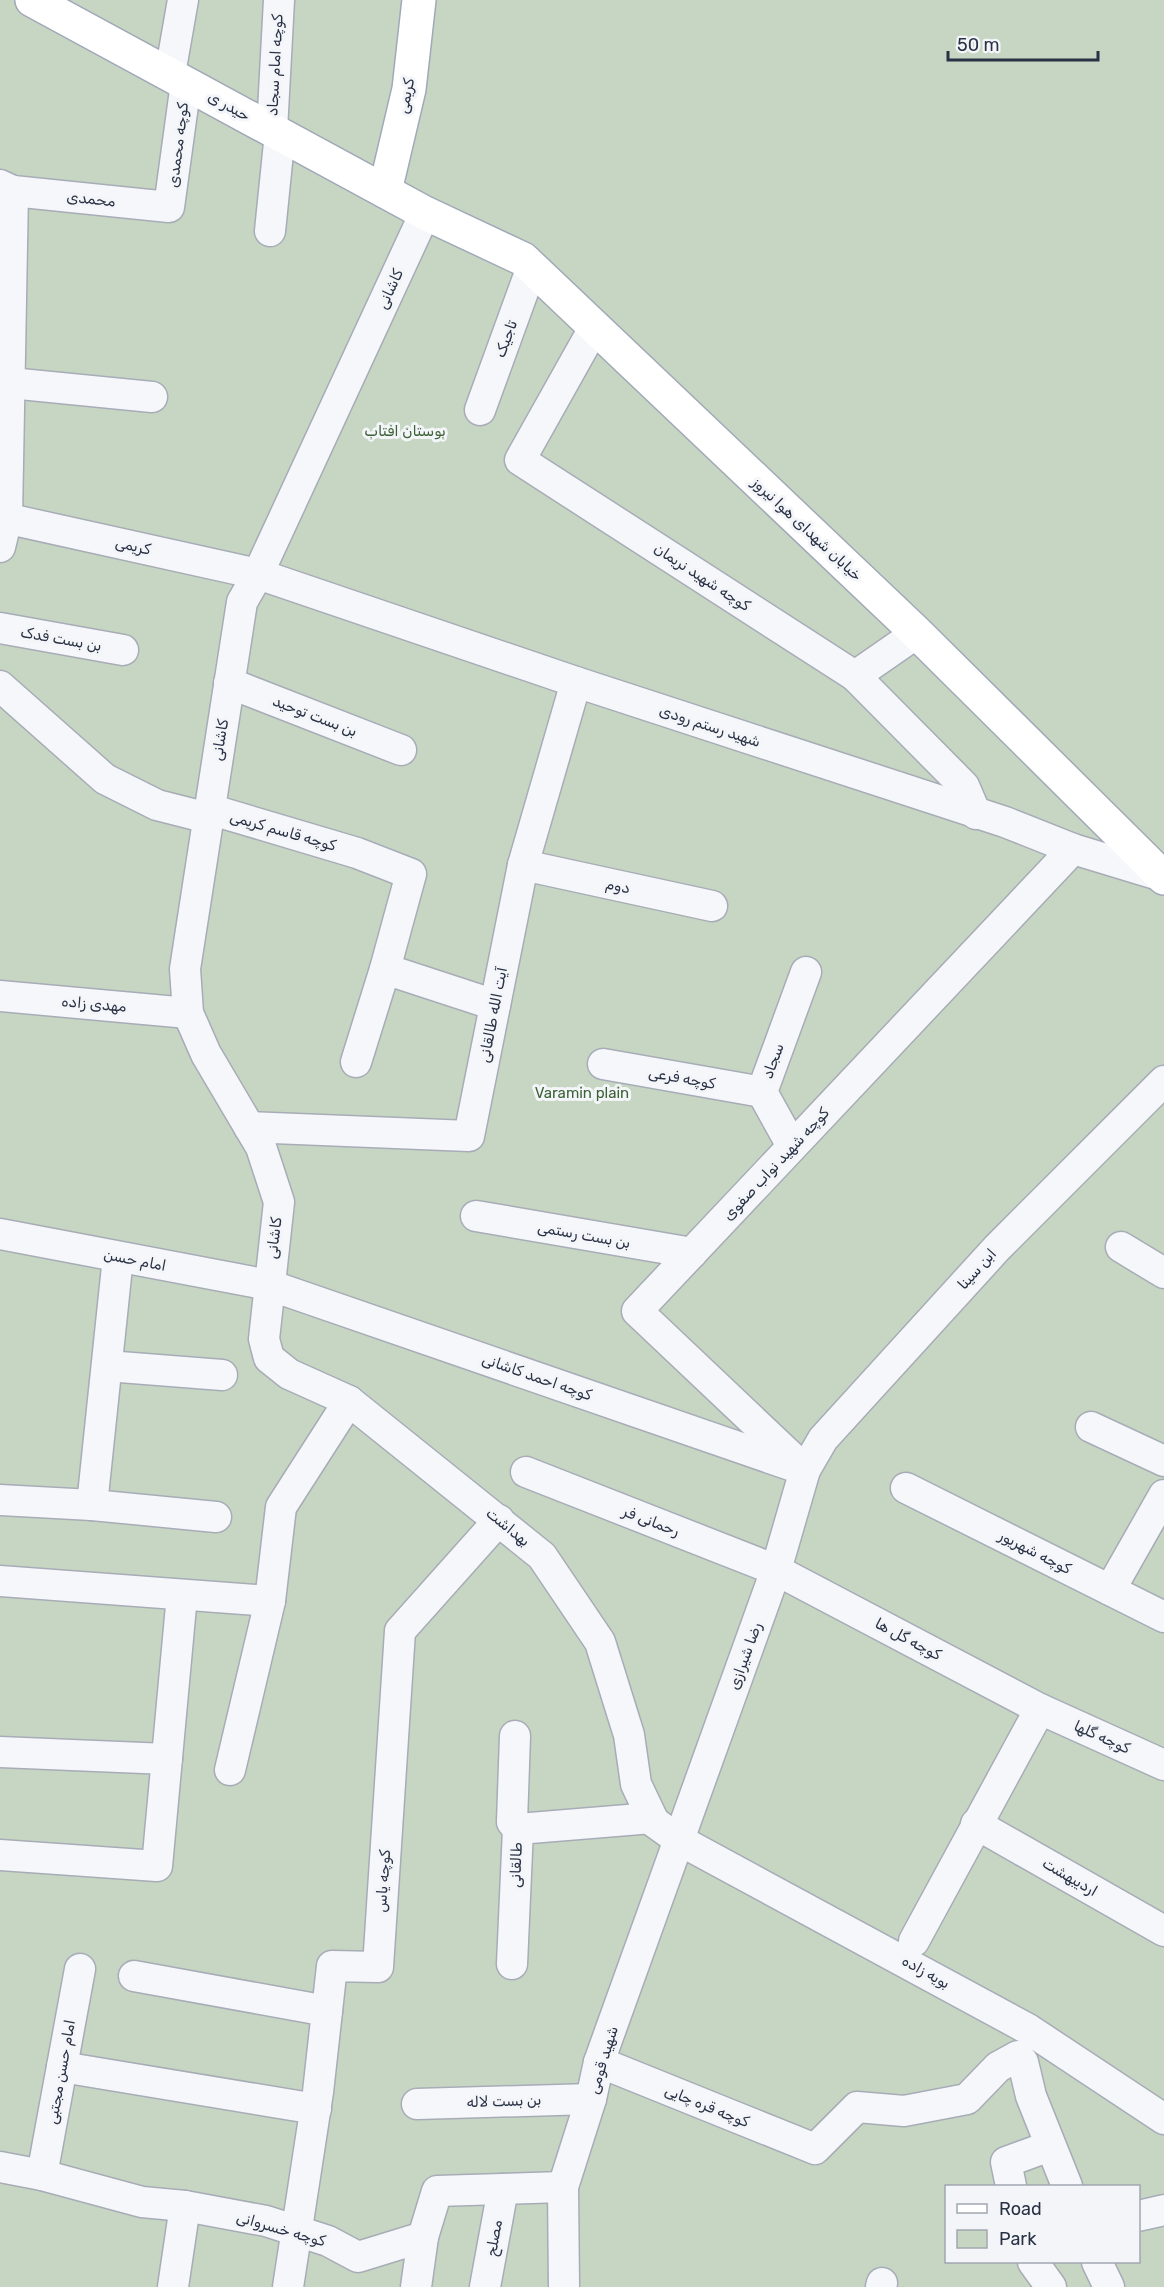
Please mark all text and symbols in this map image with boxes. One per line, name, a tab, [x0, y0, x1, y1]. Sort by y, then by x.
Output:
street label: کوچه امام سجاد	[263, 13, 288, 116]
scale bar	[948, 24, 1098, 62]
text: 50 m	[957, 34, 1000, 56]
street label: کریمی	[394, 77, 418, 115]
street label: حیدر ی	[205, 87, 253, 125]
street label: کوچه محمدی	[164, 101, 192, 189]
street label: محمدی	[66, 187, 116, 211]
street label: کاشانی	[373, 266, 407, 312]
street label: تاجیک	[491, 318, 521, 360]
park label: بوستان افتاب	[364, 422, 446, 440]
street label: خیابان شهدای هوا نیروز	[747, 473, 866, 585]
street label: کریمی	[114, 533, 153, 559]
street label: کوچه شهید نریمان	[650, 539, 754, 615]
street label: بن بست فدک	[19, 623, 103, 655]
street label: بن بست توحید	[270, 692, 360, 740]
street label: شهید رستم رودی	[657, 701, 763, 752]
street label: کاشانی	[208, 718, 232, 762]
street label: کوچه قاسم کریمی	[228, 807, 338, 856]
street label: دوم	[604, 875, 632, 898]
street label: آیت الله طالقانی	[475, 965, 511, 1064]
street label: مهدی زاده	[61, 992, 127, 1016]
street label: سجاد	[758, 1041, 788, 1081]
street label: کوچه فرعی	[647, 1063, 717, 1093]
park label: Varamin plain	[535, 1084, 629, 1102]
street label: کوچه شهید نواب صفوی	[719, 1104, 833, 1224]
street label: کاشانی	[263, 1216, 286, 1260]
street label: بن بست رستمی	[536, 1218, 632, 1252]
street label: امام حسن	[102, 1245, 168, 1276]
street label: ابن سینا	[954, 1245, 1000, 1293]
street label: کوچه احمد کاشانی	[480, 1350, 594, 1404]
street label: رحمانی فر	[619, 1502, 682, 1540]
street label: بهداشت	[482, 1504, 534, 1550]
street label: کوچه شهریور	[995, 1526, 1074, 1578]
street label: کوچه گل ها	[872, 1614, 944, 1664]
street label: رضا شیرازی	[724, 1620, 766, 1692]
street label: کوچه گلها	[1071, 1717, 1133, 1757]
street label: طالقانی	[506, 1842, 526, 1888]
street label: کوچه یاس	[372, 1849, 394, 1913]
street label: اردیبهشت	[1039, 1854, 1101, 1900]
street label: بویه زاده	[899, 1951, 953, 1993]
street label: امام حسن مجتبی	[43, 2018, 80, 2126]
street label: شهید قومی	[584, 2024, 622, 2096]
street label: کوچه قره چایی	[662, 2081, 752, 2131]
street label: بن بست لاله	[466, 2091, 542, 2111]
legend	[945, 2185, 1140, 2263]
text: Road	[999, 2198, 1042, 2220]
street label: کوچه خسروانی	[234, 2208, 328, 2251]
street label: مصلح	[482, 2218, 508, 2258]
text: Park	[999, 2228, 1037, 2250]

